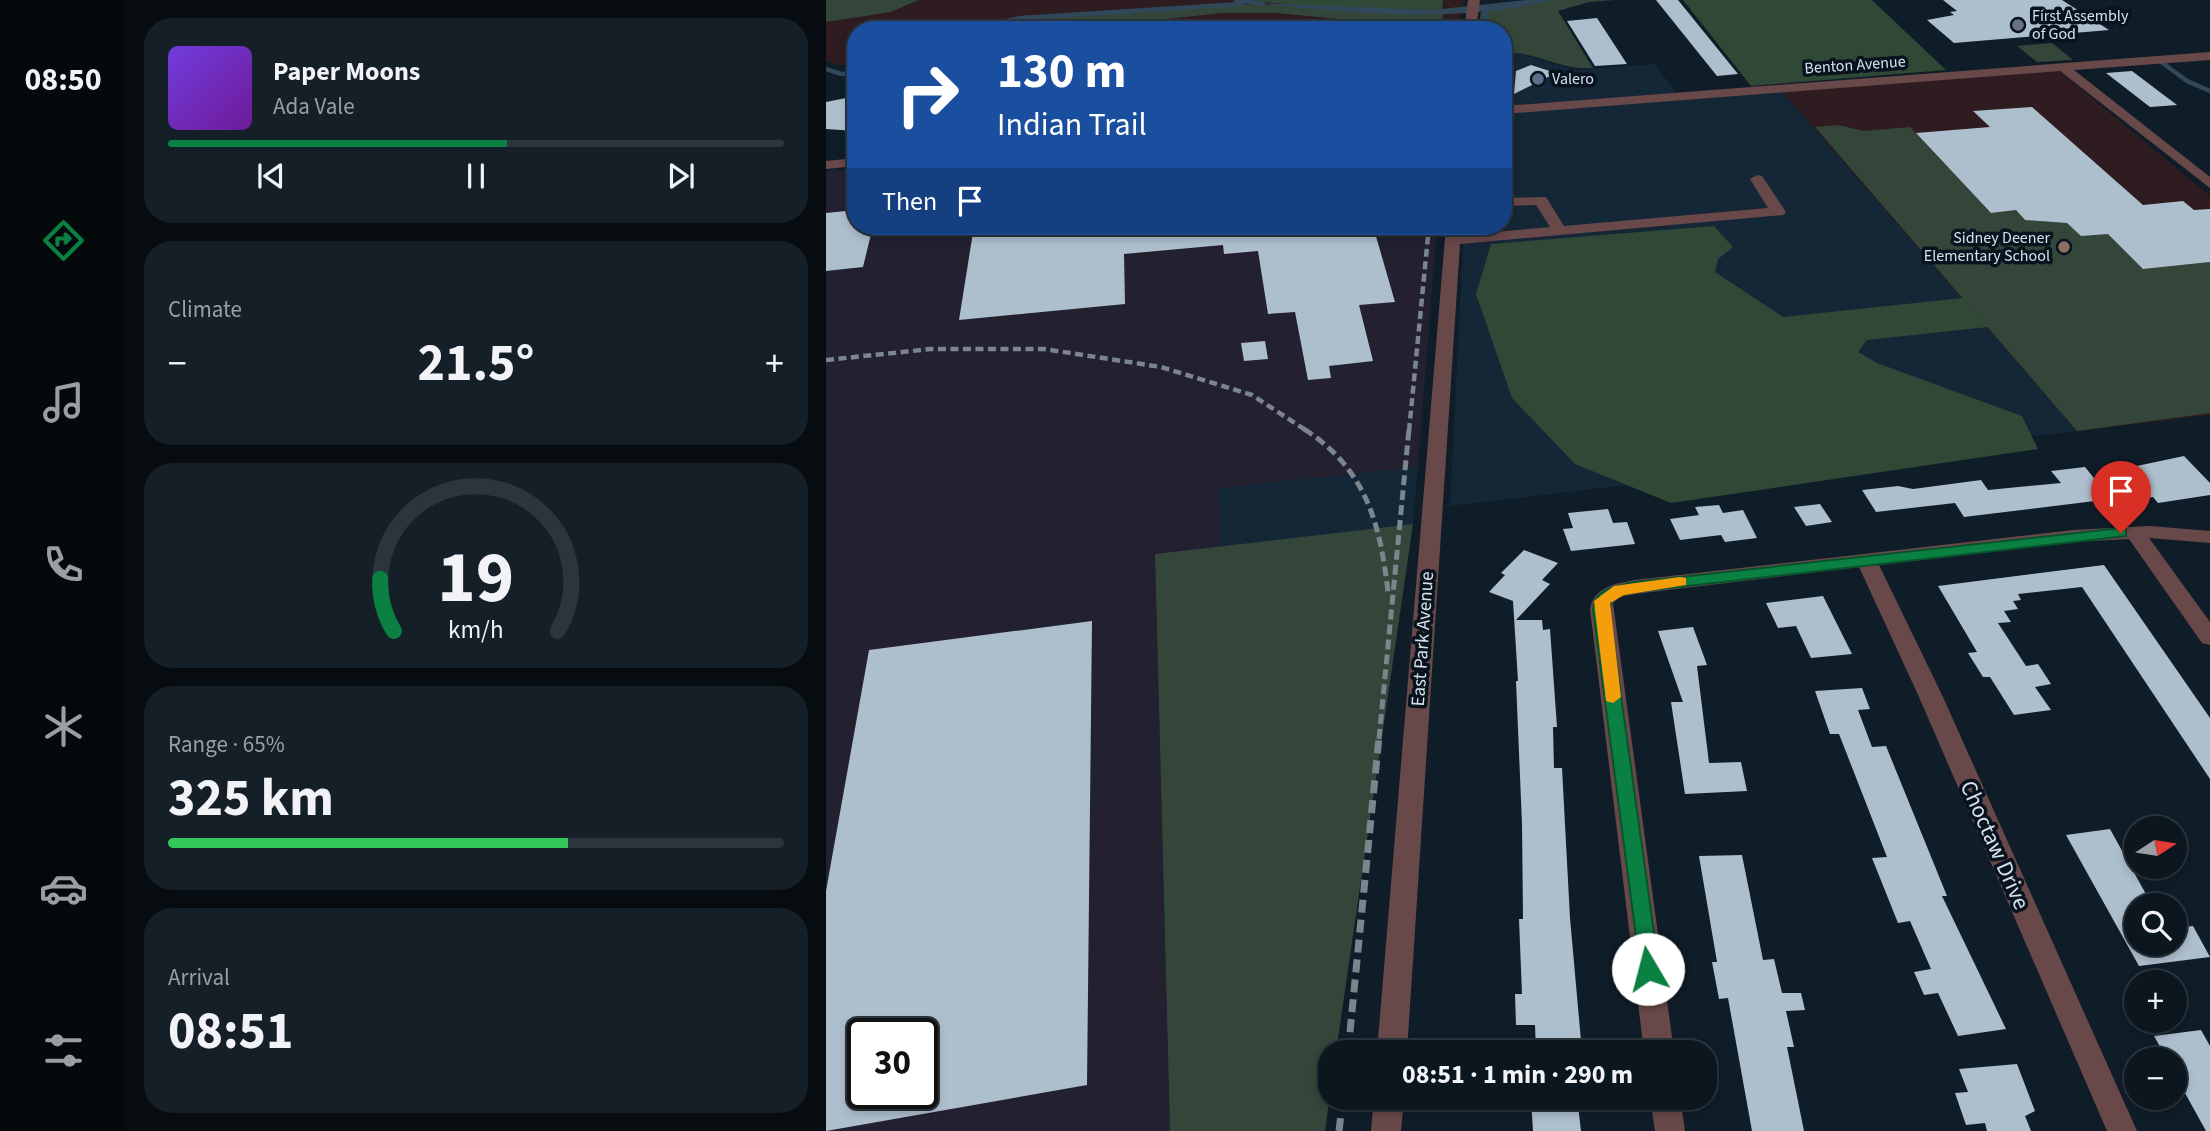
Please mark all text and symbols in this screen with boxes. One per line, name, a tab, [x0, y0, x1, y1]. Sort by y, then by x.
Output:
place label: First Assembly of God	[2032, 5, 2129, 45]
marker: First Assembly of God	[2010, 17, 2026, 33]
text: 130 m	[997, 37, 1126, 107]
icon: right	[882, 49, 973, 140]
street label: Benton Avenue	[1804, 50, 1906, 80]
text: Paper Moons	[273, 53, 420, 90]
text: 08:50	[24, 57, 102, 103]
place label: Valero	[1552, 68, 1594, 90]
marker: Valero	[1530, 71, 1546, 87]
text: Ada Vale	[273, 90, 355, 123]
text: Indian Trail	[997, 102, 1147, 148]
icon: previous	[252, 157, 290, 195]
icon: pause	[457, 157, 495, 195]
icon: next	[662, 157, 700, 195]
icon: arrive	[951, 182, 989, 220]
text: Then	[882, 183, 937, 220]
icon: directions	[39, 216, 88, 265]
place label: Sidney Deener Elementary School	[1924, 227, 2050, 267]
marker: Sidney Deener Elementary School	[2056, 239, 2072, 255]
text: Climate	[168, 293, 242, 326]
text: 21.5°	[418, 327, 534, 401]
text: −	[168, 337, 187, 391]
text: +	[765, 337, 784, 391]
icon: music	[39, 378, 88, 427]
pin	[2091, 461, 2151, 533]
icon: arrive	[2102, 472, 2140, 510]
text: 19	[438, 527, 514, 631]
icon: phone	[39, 540, 88, 589]
street label: East Park Avenue	[1405, 571, 1441, 707]
text: km/h	[448, 612, 504, 648]
icon: climate	[39, 702, 88, 751]
text: Range · 65%	[168, 728, 285, 761]
text: 325 km	[168, 762, 334, 836]
street label: Choctaw Drive	[1952, 775, 2038, 915]
north arrow	[2124, 816, 2188, 878]
map controls	[2124, 816, 2187, 1110]
icon: car	[39, 864, 88, 913]
button: search	[2124, 893, 2187, 956]
position arrow	[1611, 932, 1685, 1006]
text: Arrival	[168, 961, 230, 994]
button: +	[2124, 970, 2187, 1033]
text: 08:51	[168, 995, 293, 1069]
speed limit sign: 30	[847, 1018, 938, 1109]
icon: filters	[39, 1026, 88, 1075]
button: −	[2124, 1047, 2187, 1110]
text: 08:51 · 1 min · 290 m	[1402, 1056, 1633, 1093]

